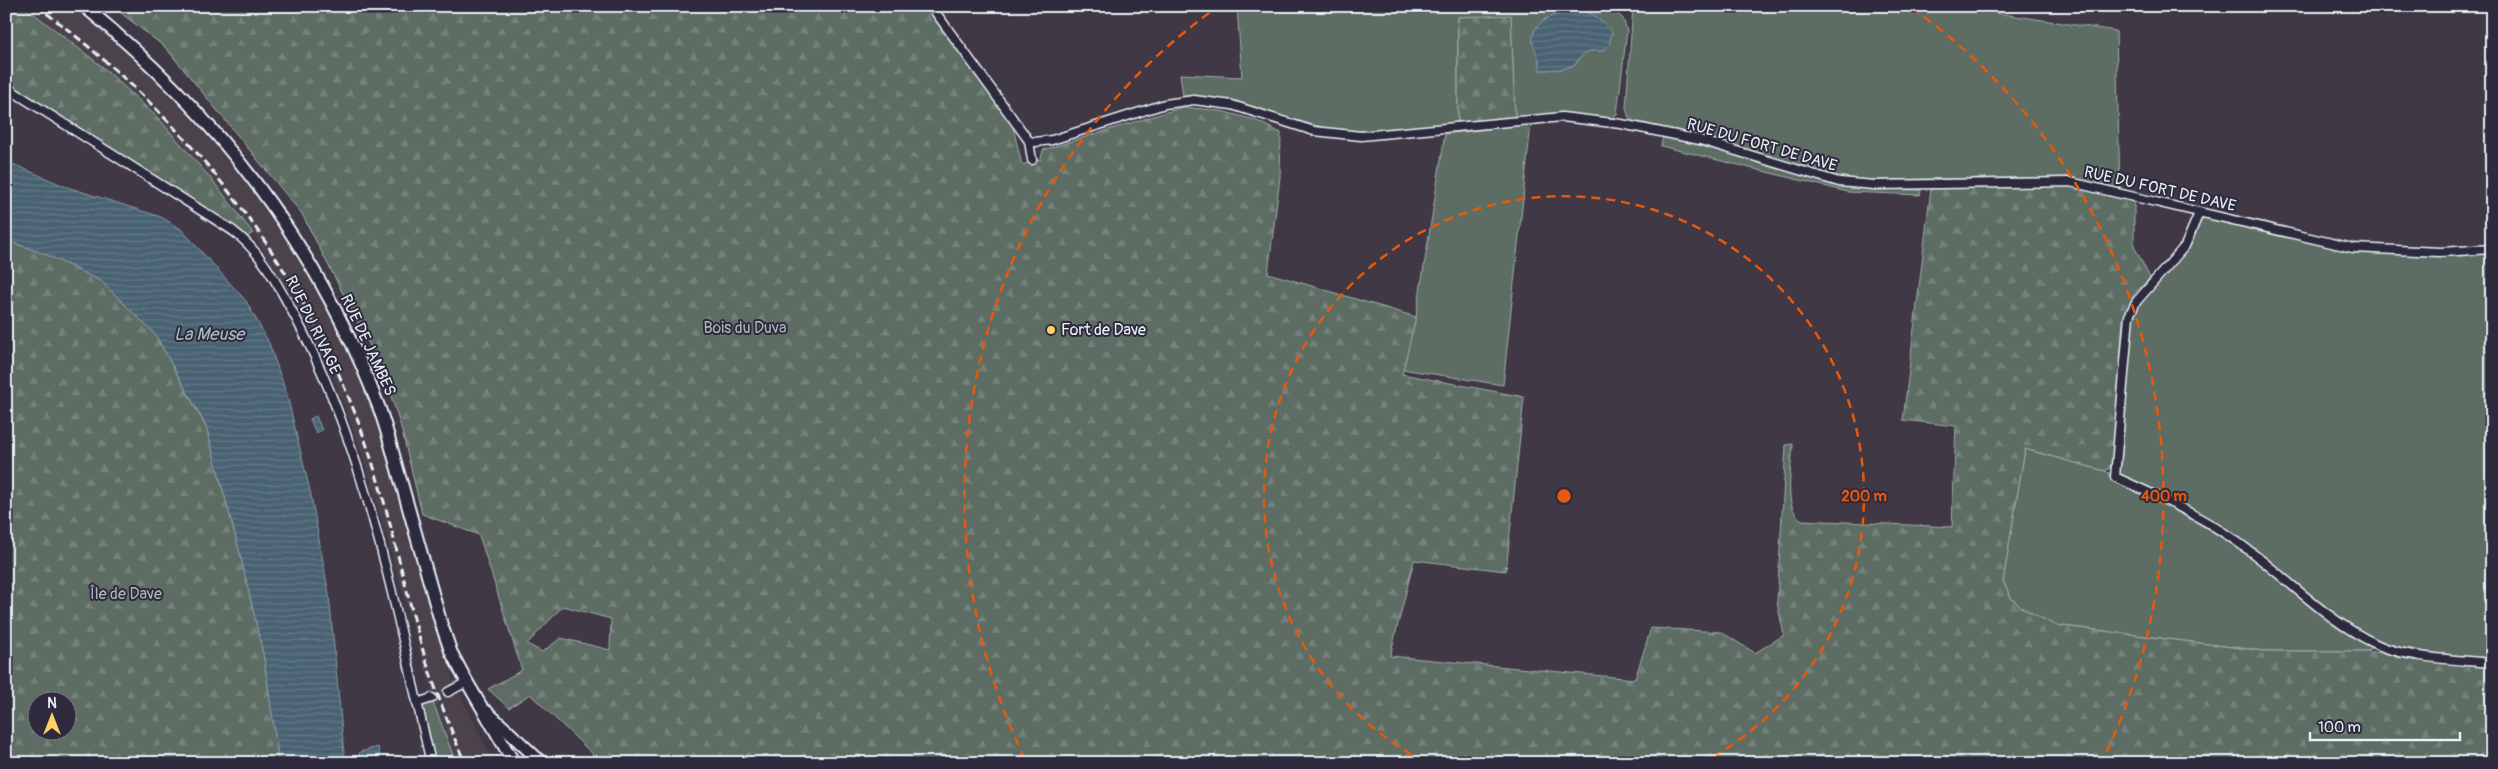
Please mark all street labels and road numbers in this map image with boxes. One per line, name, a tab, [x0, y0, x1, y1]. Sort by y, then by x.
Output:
street label: RUE DU FORT DE DAVE	[1685, 114, 1839, 176]
street label: RUE DU FORT DE DAVE	[2082, 162, 2238, 216]
street label: RUE DU RIVAGE	[281, 272, 345, 378]
street label: RUE DE JAMBES	[336, 291, 400, 399]

